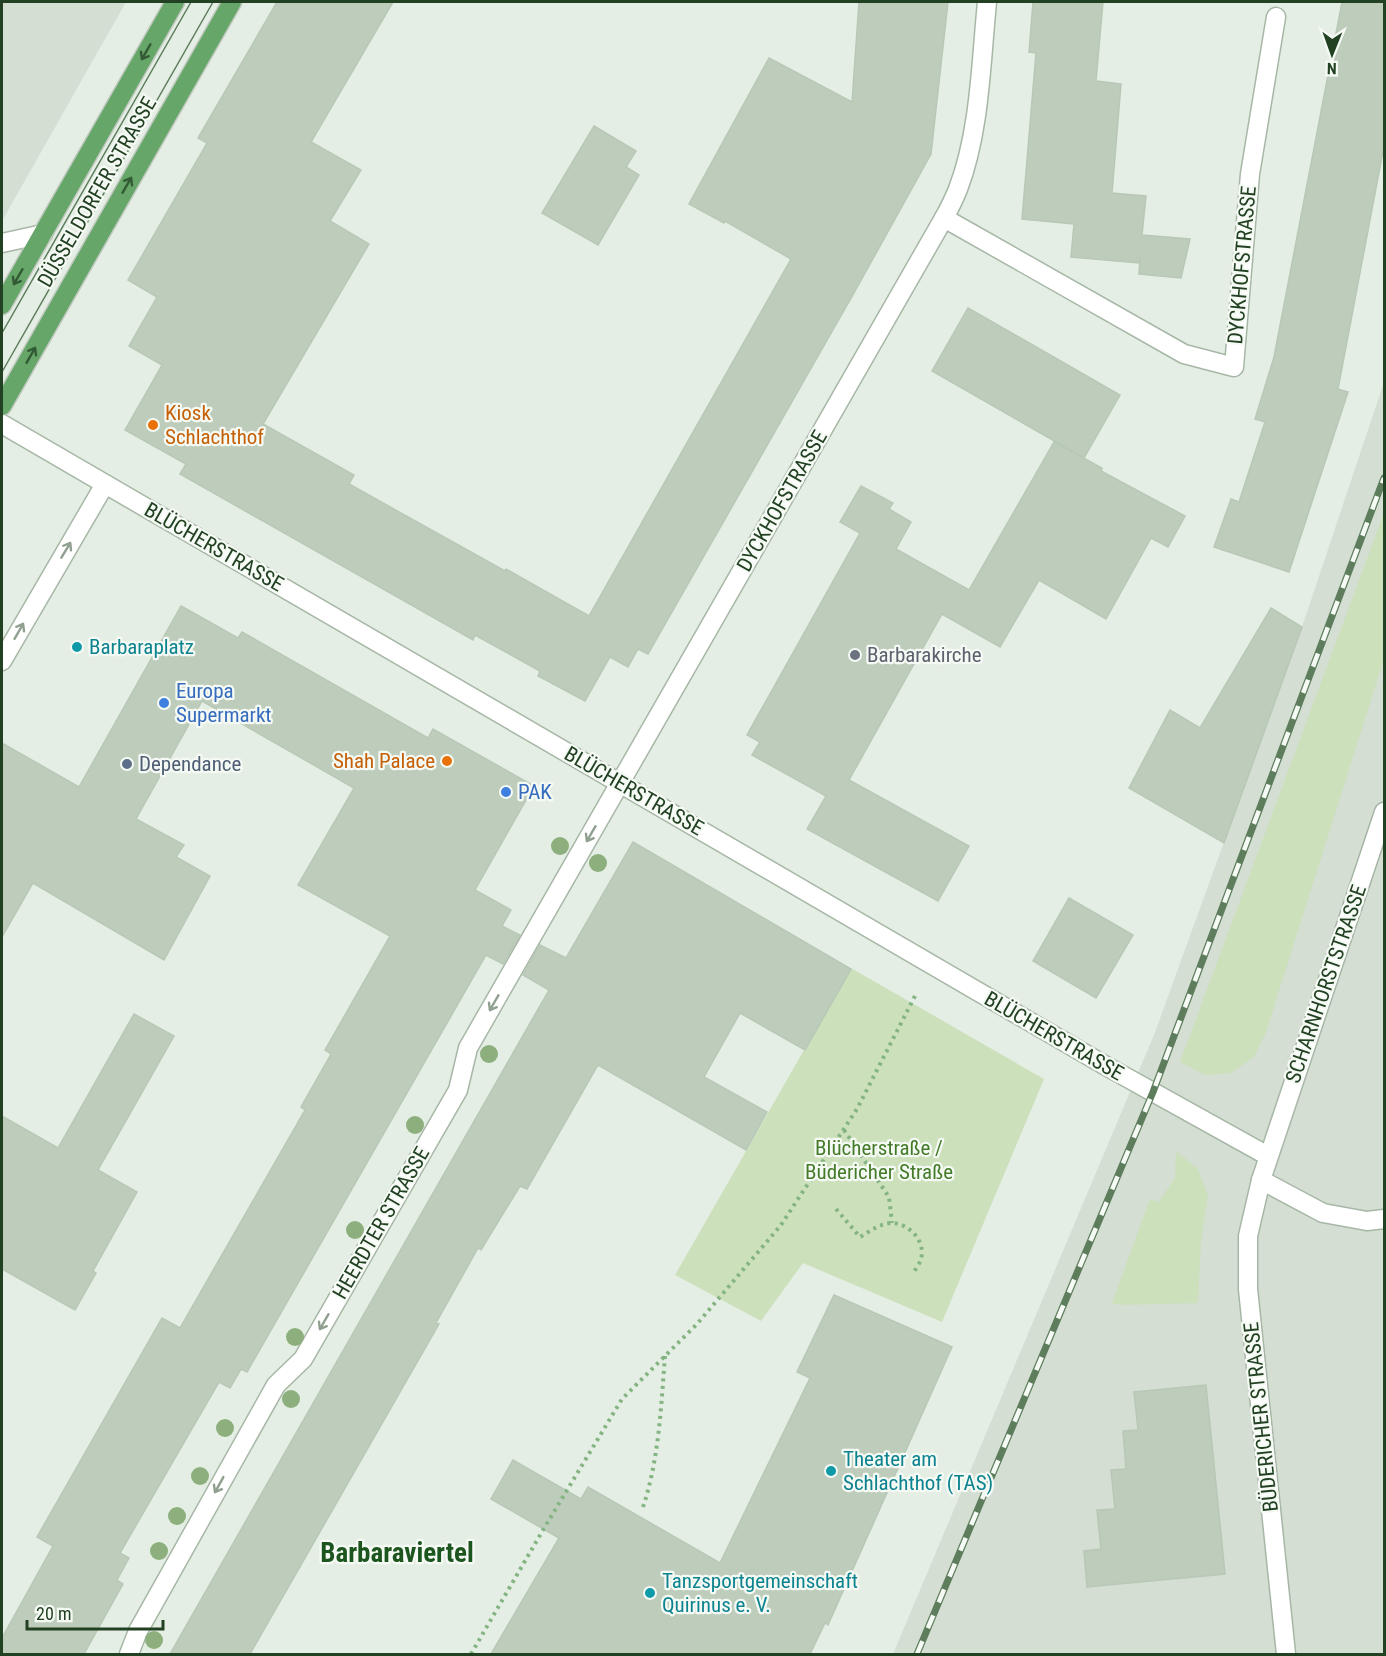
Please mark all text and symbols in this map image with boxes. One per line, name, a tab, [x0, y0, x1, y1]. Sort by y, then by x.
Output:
north arrow	[1302, 24, 1362, 84]
one-way arrow	[140, 43, 151, 61]
text: N	[1327, 59, 1337, 78]
street label: DÜSSELDORFER STRASSE	[33, 93, 161, 291]
one-way arrow	[122, 177, 134, 194]
street label: DYCKHOFSTRASSE	[1223, 185, 1261, 345]
one-way arrow	[12, 267, 23, 285]
one-way arrow	[25, 347, 37, 364]
place label: Kiosk Schlachthof	[165, 401, 264, 449]
marker: Kiosk Schlachthof	[146, 418, 160, 432]
street label: DYCKHOFSTRASSE	[732, 426, 832, 576]
street label: BLÜCHERSTRASSE	[140, 497, 288, 597]
one-way arrow	[60, 542, 72, 559]
one-way arrow	[13, 623, 25, 640]
place label: Barbaraplatz	[89, 635, 194, 659]
marker: Barbaraplatz	[70, 640, 84, 654]
place label: Barbarakirche	[867, 643, 982, 667]
marker: Barbarakirche	[848, 648, 862, 662]
place label: Europa Supermarkt	[176, 679, 272, 727]
marker: Europa Supermarkt	[157, 696, 171, 710]
street label: BLÜCHERSTRASSE	[560, 741, 708, 841]
place label: Shah Palace	[333, 749, 435, 773]
place label: Dependance	[139, 752, 242, 776]
marker: Shah Palace	[440, 754, 454, 768]
marker: Dependance	[120, 757, 134, 771]
place label: PAK	[518, 780, 552, 804]
marker: PAK	[499, 785, 513, 799]
one-way arrow	[585, 825, 597, 842]
street label: SCHARNHORSTSTRASSE	[1281, 882, 1371, 1086]
street label: BLÜCHERSTRASSE	[980, 986, 1128, 1086]
one-way arrow	[488, 994, 500, 1011]
park label: Blücherstraße / Büdericher Straße	[805, 1136, 953, 1184]
street label: HEERDTER STRASSE	[328, 1143, 434, 1303]
one-way arrow	[318, 1313, 330, 1330]
street label: BÜDERICHER STRASSE	[1239, 1321, 1283, 1513]
place label: Theater am Schlachthof (TAS)	[843, 1447, 993, 1495]
marker: Theater am Schlachthof (TAS)	[824, 1464, 838, 1478]
one-way arrow	[213, 1476, 225, 1493]
district label: Barbaraviertel	[320, 1537, 474, 1569]
place label: Tanzsportgemeinschaft Quirinus e. V.	[662, 1569, 858, 1617]
marker: Tanzsportgemeinschaft Quirinus e. V.	[643, 1586, 657, 1600]
scale bar	[27, 1593, 164, 1631]
text: 20 m	[36, 1603, 71, 1624]

